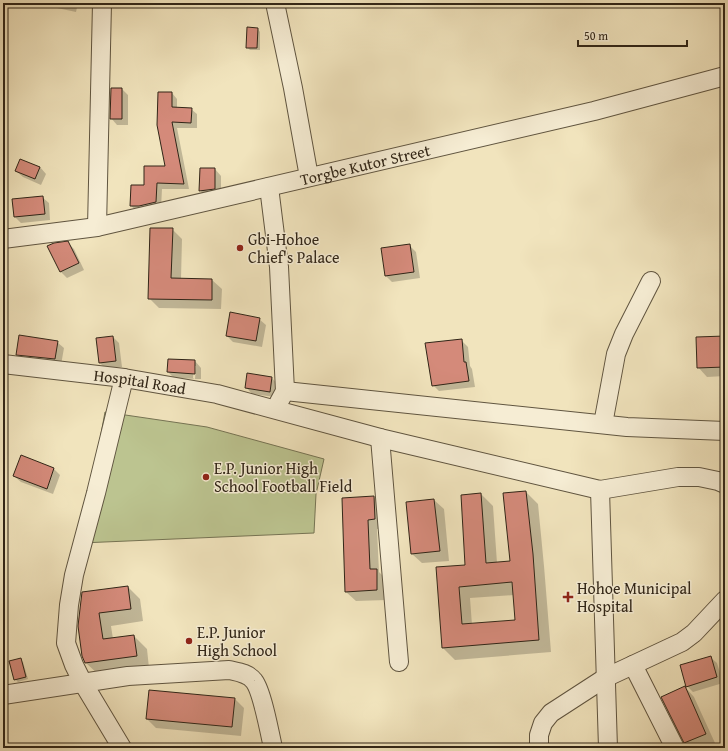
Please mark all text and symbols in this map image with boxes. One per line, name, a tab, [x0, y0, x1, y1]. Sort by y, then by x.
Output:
scale bar	[578, 22, 687, 48]
text: 50 m	[584, 27, 608, 44]
street label: Torgbe Kutor Street	[298, 138, 433, 191]
place label: Gbi-Hohoe Chief's Palace	[248, 227, 340, 269]
marker: Gbi-Hohoe Chief's Palace	[235, 243, 245, 253]
street label: Hospital Road	[92, 363, 188, 401]
place label: E.P. Junior High School Football Field	[214, 456, 353, 498]
marker: E.P. Junior High School Football Field	[201, 472, 211, 482]
place label: Hohoe Municipal Hospital	[577, 576, 692, 618]
marker: Hohoe Municipal Hospital	[562, 591, 574, 603]
place label: E.P. Junior High School	[197, 620, 278, 662]
marker: E.P. Junior High School	[184, 636, 194, 646]

